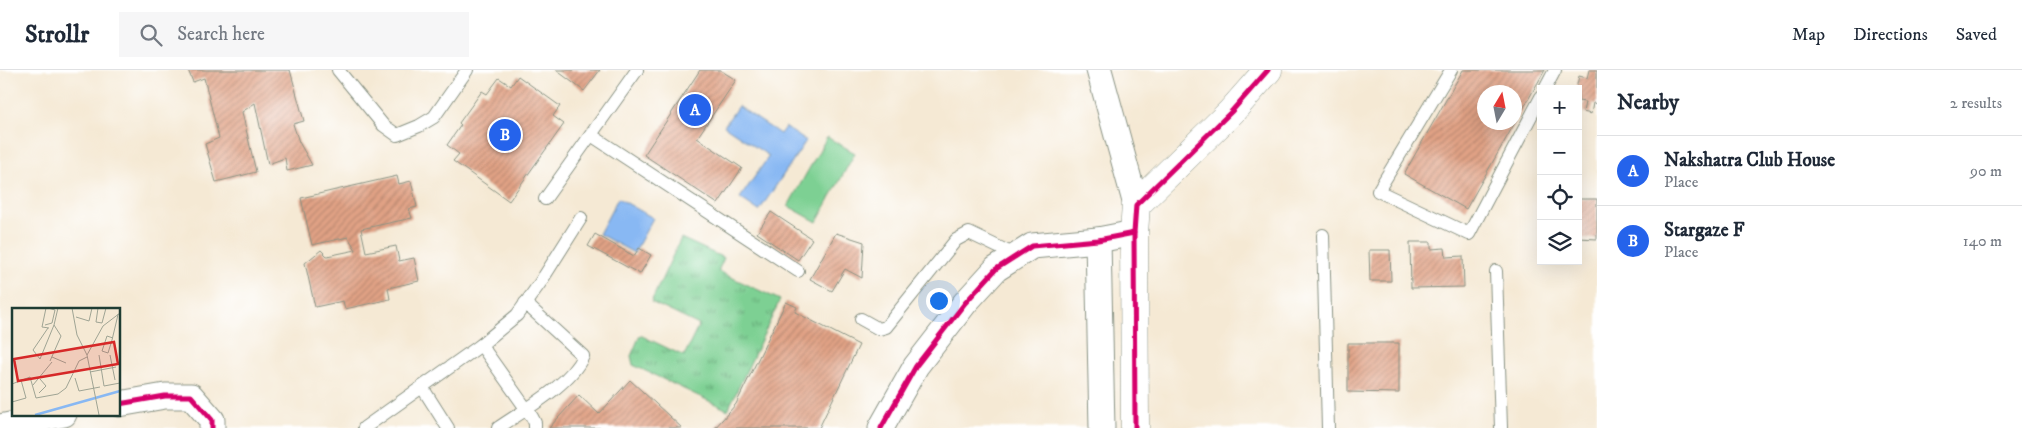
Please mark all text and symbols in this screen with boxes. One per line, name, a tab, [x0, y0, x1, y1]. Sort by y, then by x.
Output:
search box	[119, 12, 469, 57]
text: Strollr	[25, 20, 89, 50]
icon: search	[137, 21, 165, 49]
text: Search here	[177, 23, 265, 46]
text: Map	[1792, 24, 1825, 46]
text: Directions	[1853, 24, 1928, 46]
text: Saved	[1956, 24, 1997, 46]
north arrow	[1477, 85, 1522, 130]
map controls	[1537, 85, 1582, 265]
button: +	[1537, 85, 1582, 130]
text: Nearby	[1617, 90, 1679, 116]
pin: A	[679, 91, 711, 129]
text: 2 results	[1950, 93, 2002, 113]
pin: B	[489, 116, 521, 154]
button: −	[1537, 130, 1582, 175]
text: Nakshatra Club House	[1664, 149, 1835, 172]
text: A	[1628, 161, 1638, 181]
text: 90 m	[1970, 161, 2002, 181]
text: Place	[1664, 172, 1698, 192]
button: locate	[1537, 175, 1582, 220]
text: Stargaze F	[1664, 219, 1744, 242]
button: layers	[1537, 220, 1582, 265]
text: B	[1628, 231, 1638, 251]
text: 140 m	[1963, 231, 2002, 251]
text: Place	[1664, 242, 1698, 262]
your location	[926, 288, 952, 314]
inset map	[12, 308, 120, 416]

